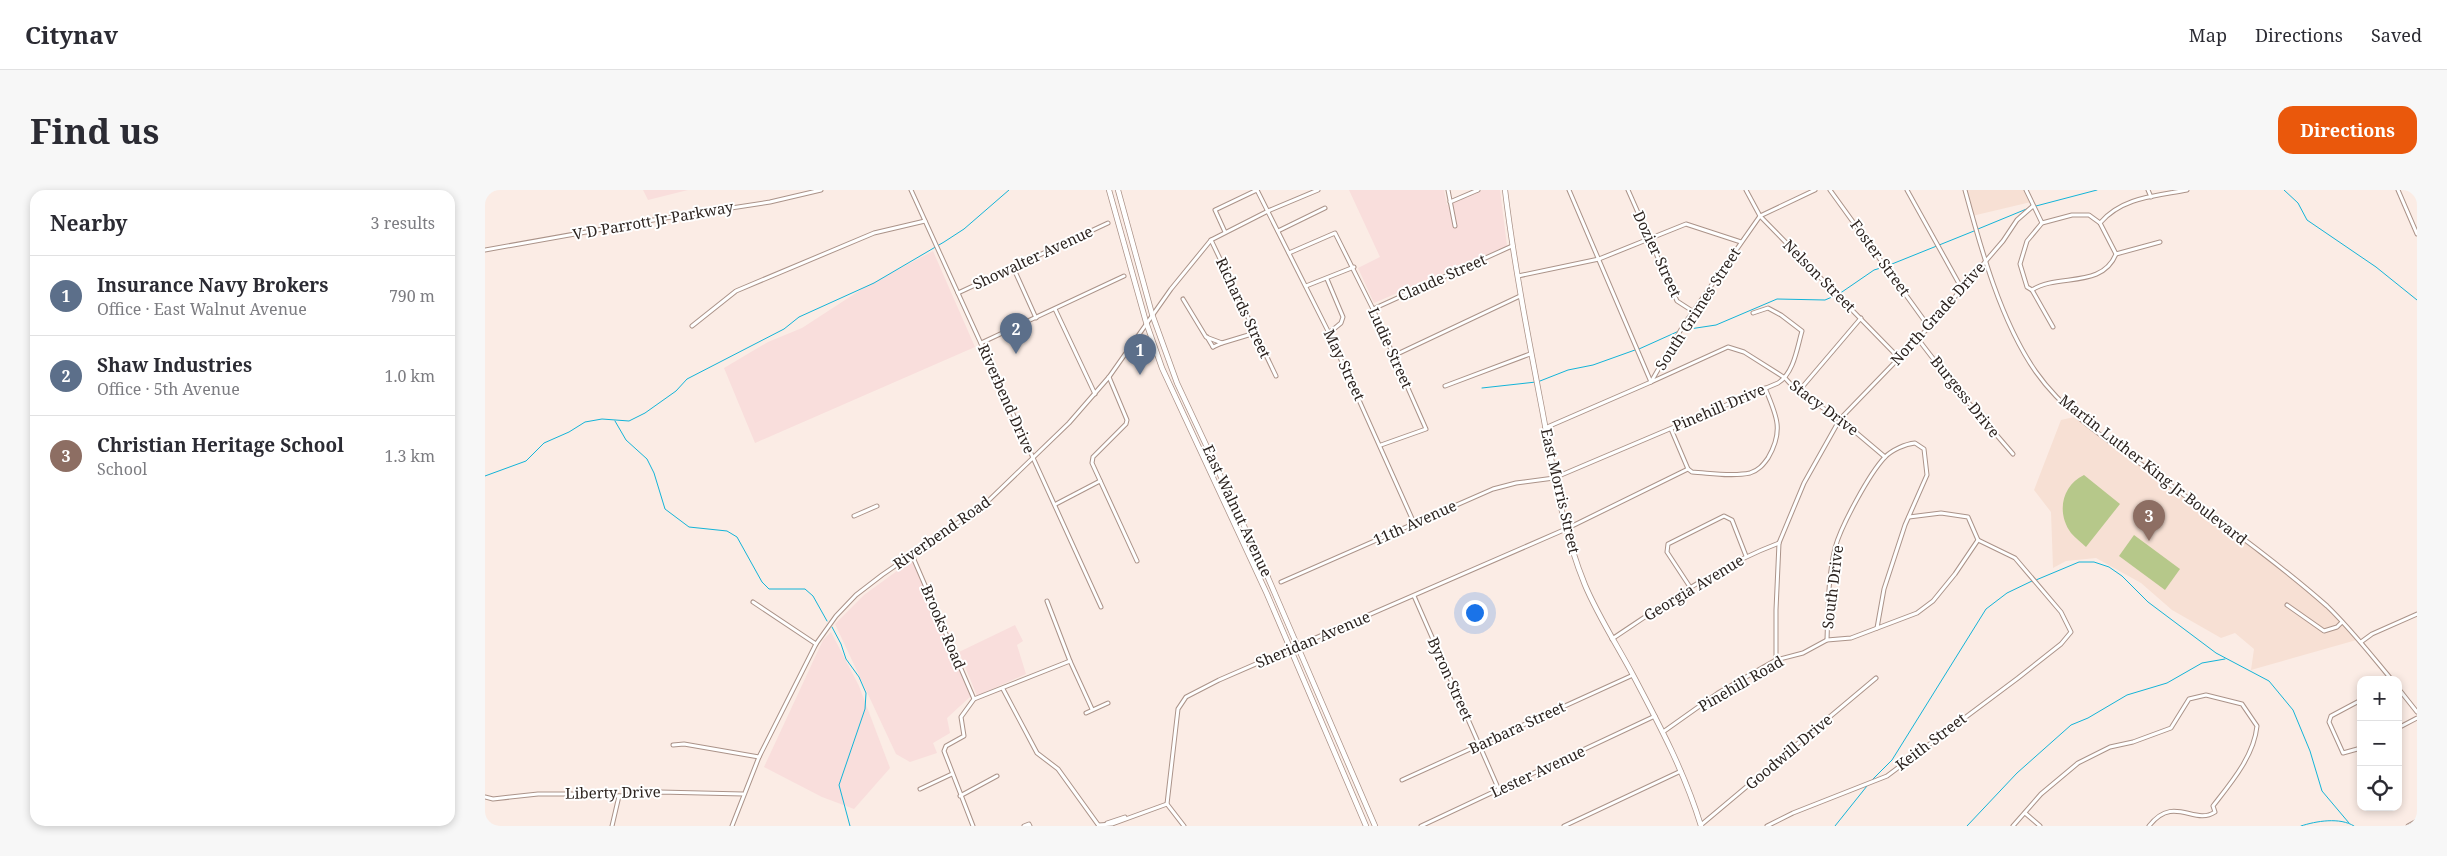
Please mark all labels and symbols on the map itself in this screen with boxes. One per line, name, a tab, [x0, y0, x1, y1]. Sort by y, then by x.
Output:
street label: V D Parrott Jr Parkway	[571, 196, 735, 244]
street label: Dozier Street	[1629, 207, 1687, 300]
street label: Foster Street	[1846, 215, 1915, 300]
street label: Showalter Avenue	[969, 221, 1096, 294]
street label: Nelson Street	[1779, 235, 1860, 316]
street label: South Grimes Street	[1650, 243, 1744, 374]
street label: Claude Street	[1394, 249, 1489, 306]
street label: Richards Street	[1212, 254, 1276, 361]
street label: North Grade Drive	[1886, 257, 1989, 369]
street label: Ludie Street	[1364, 304, 1418, 391]
pin: 2	[1000, 313, 1032, 354]
street label: May Street	[1320, 326, 1370, 403]
pin: 1	[1124, 334, 1156, 375]
street label: Riverbend Drive	[974, 341, 1040, 457]
street label: Burgess Drive	[1927, 351, 2005, 441]
street label: Stacy Drive	[1786, 375, 1863, 440]
street label: Pinehill Drive	[1669, 379, 1768, 436]
street label: Martin Luther King Jr Boulevard	[2056, 390, 2252, 549]
street label: East Morris Street	[1537, 426, 1585, 555]
street label: East Walnut Avenue	[1199, 441, 1277, 580]
street label: Riverbend Road	[889, 491, 994, 573]
street label: 11th Avenue	[1370, 495, 1459, 549]
pin: 3	[2133, 500, 2165, 541]
street label: South Drive	[1817, 544, 1847, 630]
street label: Georgia Avenue	[1640, 549, 1747, 625]
street label: Brooks Road	[917, 581, 971, 672]
your location	[1462, 600, 1488, 626]
street label: Sheridan Avenue	[1252, 606, 1373, 672]
street label: Byron Street	[1424, 634, 1478, 723]
street label: Pinehill Road	[1694, 651, 1787, 716]
street label: Barbara Street	[1465, 696, 1568, 758]
street label: Keith Street	[1891, 708, 1970, 774]
street label: Goodwill Drive	[1741, 709, 1836, 793]
street label: Lester Avenue	[1487, 740, 1588, 802]
street label: Liberty Drive	[565, 781, 661, 803]

